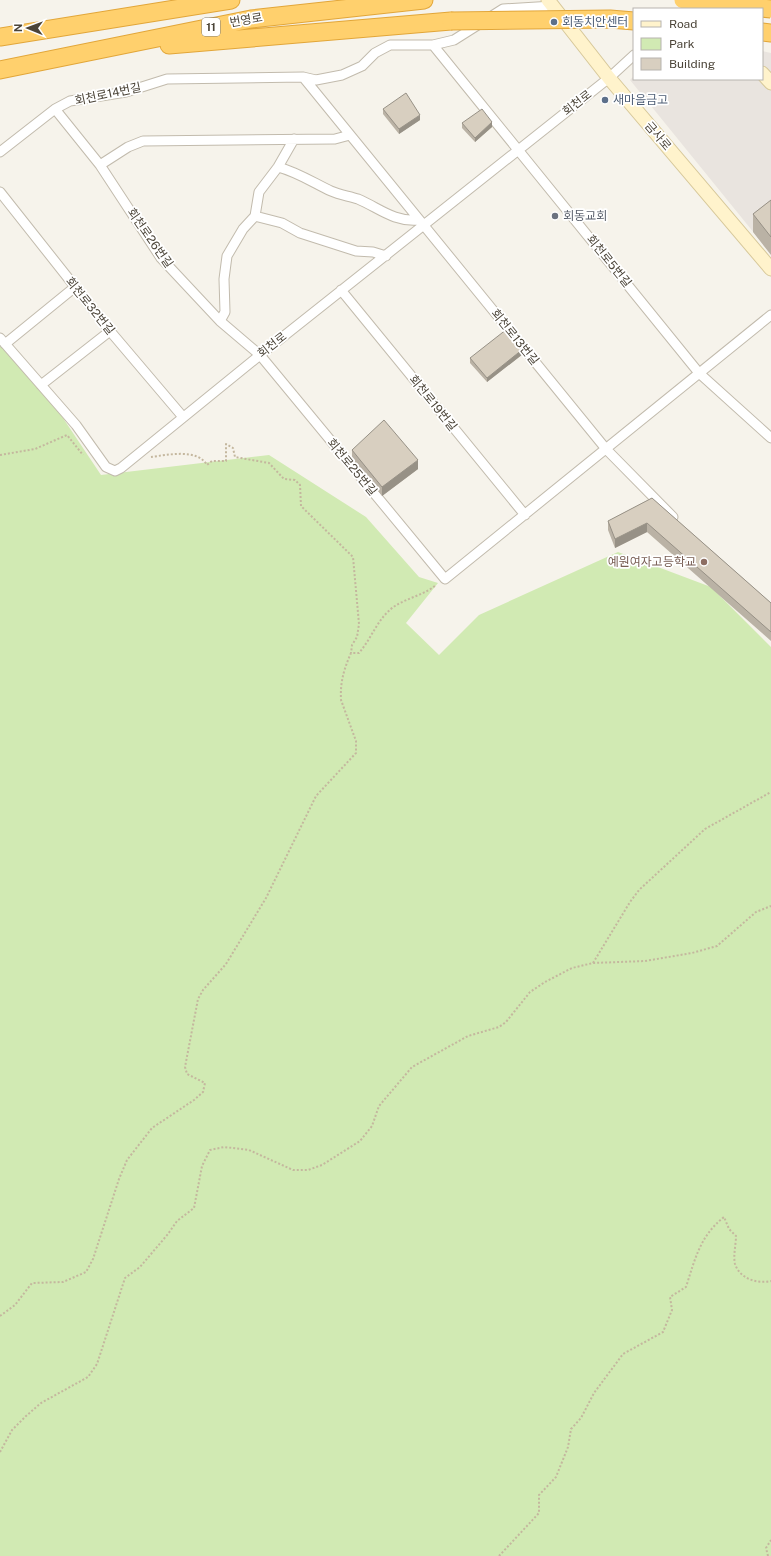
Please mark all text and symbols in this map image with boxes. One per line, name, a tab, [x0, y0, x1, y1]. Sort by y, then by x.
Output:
north arrow	[8, 8, 48, 48]
legend	[633, 8, 763, 80]
street label: 번영로	[228, 10, 264, 30]
place label: 회동치안센터	[562, 15, 628, 29]
marker: 회동치안센터	[549, 17, 559, 27]
text: Road	[669, 17, 697, 31]
road number: 11	[202, 18, 220, 36]
text: N	[12, 23, 24, 32]
text: Park	[669, 37, 695, 51]
text: Building	[669, 57, 715, 71]
street label: 회천로14번길	[73, 80, 143, 108]
street label: 회천로	[560, 87, 594, 119]
place label: 새마을금고	[613, 93, 668, 107]
marker: 새마을금고	[600, 95, 610, 105]
street label: 금사로	[642, 119, 674, 153]
street label: 회천로26번길	[124, 205, 176, 271]
place label: 회동교회	[563, 209, 607, 223]
marker: 회동교회	[550, 211, 560, 221]
street label: 회천로5번길	[584, 232, 634, 290]
street label: 회천로32번길	[63, 274, 117, 338]
street label: 회천로13번길	[488, 306, 542, 368]
street label: 회천로	[255, 329, 289, 361]
street label: 회천로19번길	[406, 372, 460, 434]
street label: 회천로25번길	[324, 436, 380, 498]
place label: 예원여자고등학교	[608, 555, 696, 569]
marker: 예원여자고등학교	[699, 557, 709, 567]

